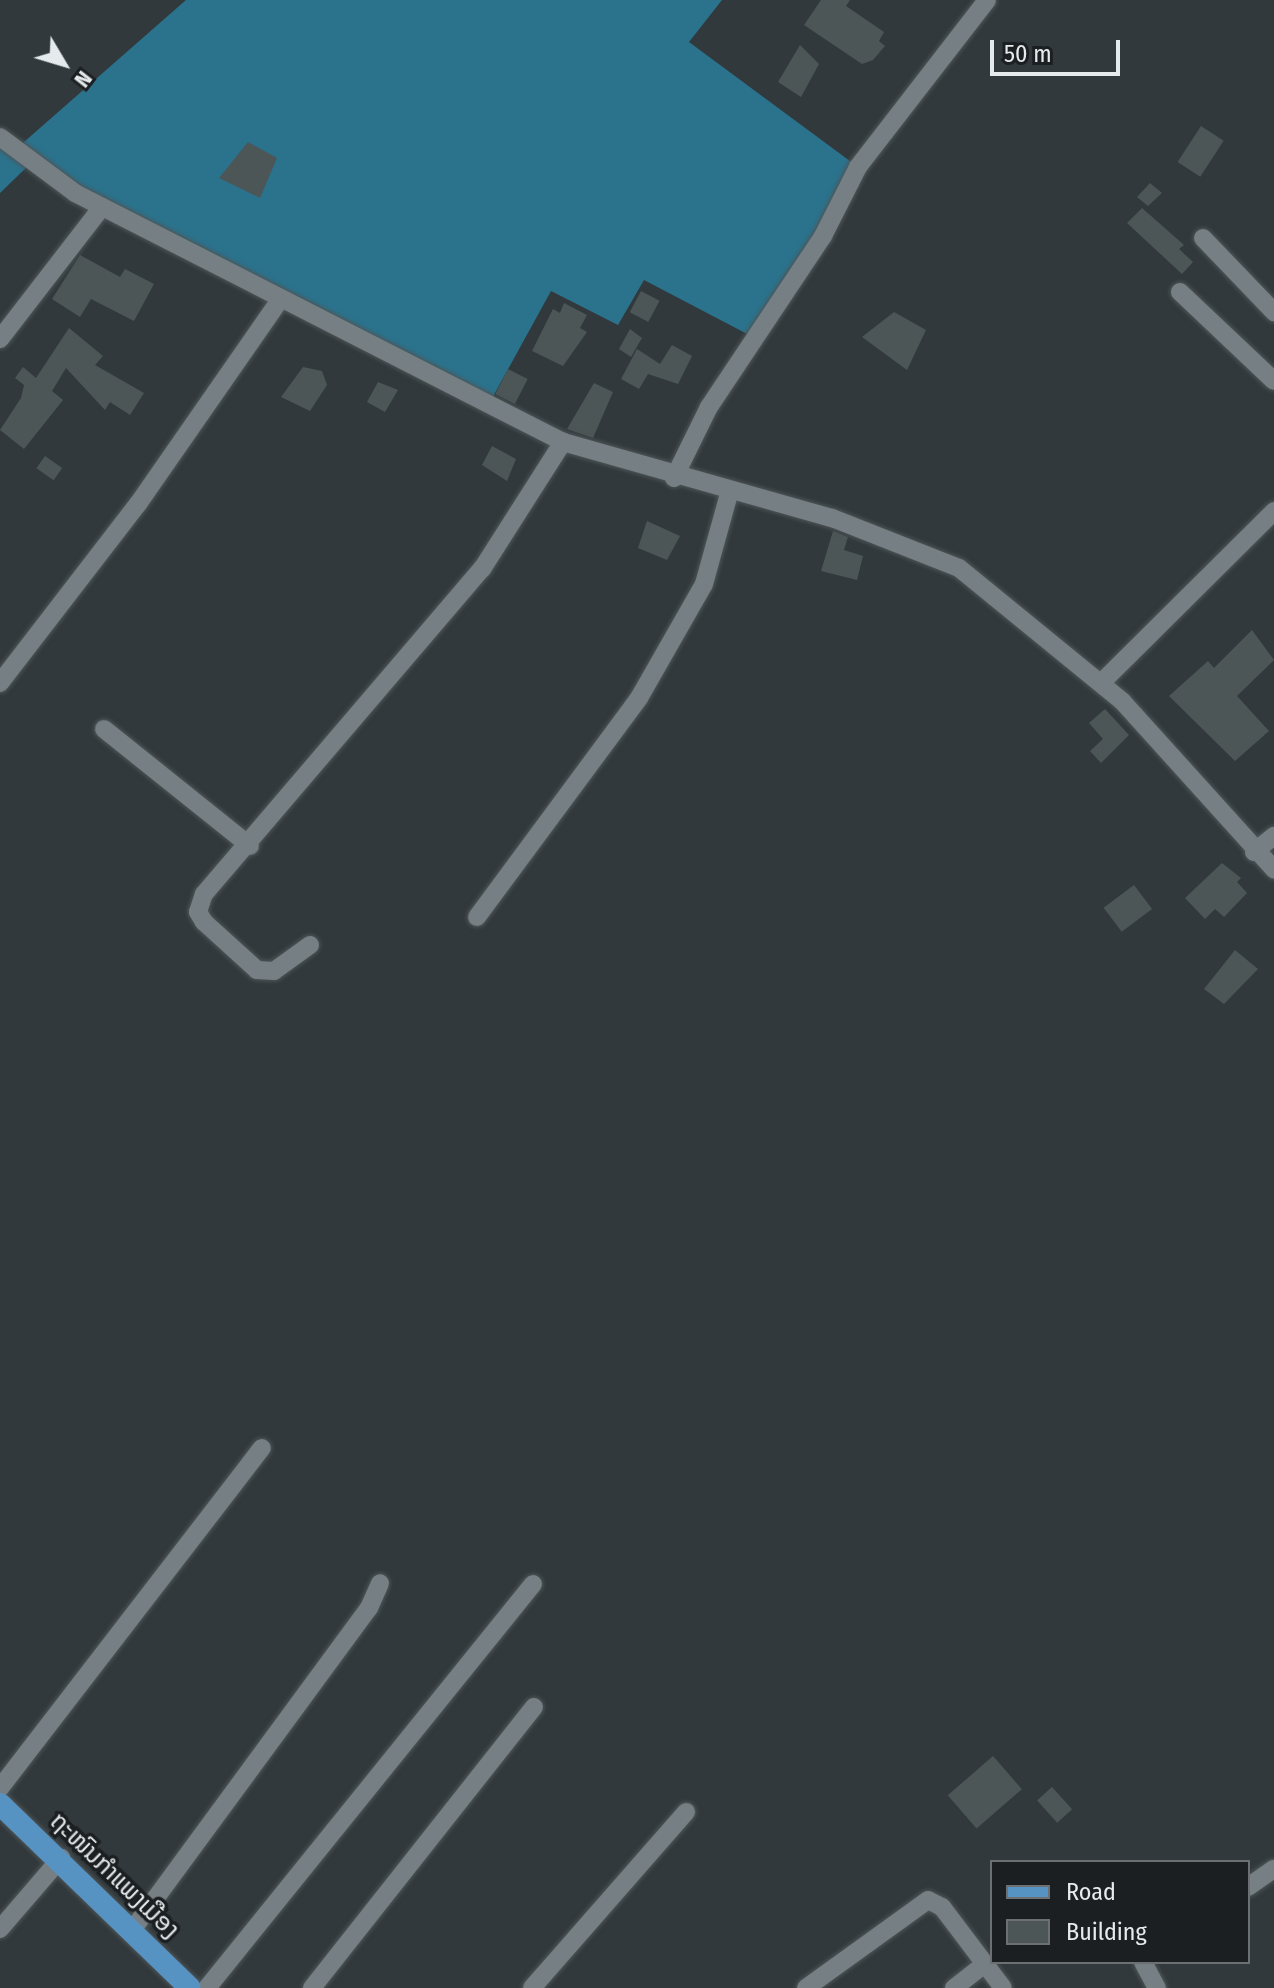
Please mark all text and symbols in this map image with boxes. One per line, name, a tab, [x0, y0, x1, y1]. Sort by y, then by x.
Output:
north arrow	[24, 24, 104, 104]
scale bar	[994, 24, 1124, 74]
text: 50 m	[1004, 40, 1052, 68]
text: N	[69, 66, 98, 93]
street label: ຖະໜົນກຳແພງເມືອງ	[43, 1807, 185, 1945]
legend	[990, 1860, 1250, 1964]
text: Road	[1066, 1878, 1116, 1906]
text: Building	[1066, 1918, 1147, 1946]

